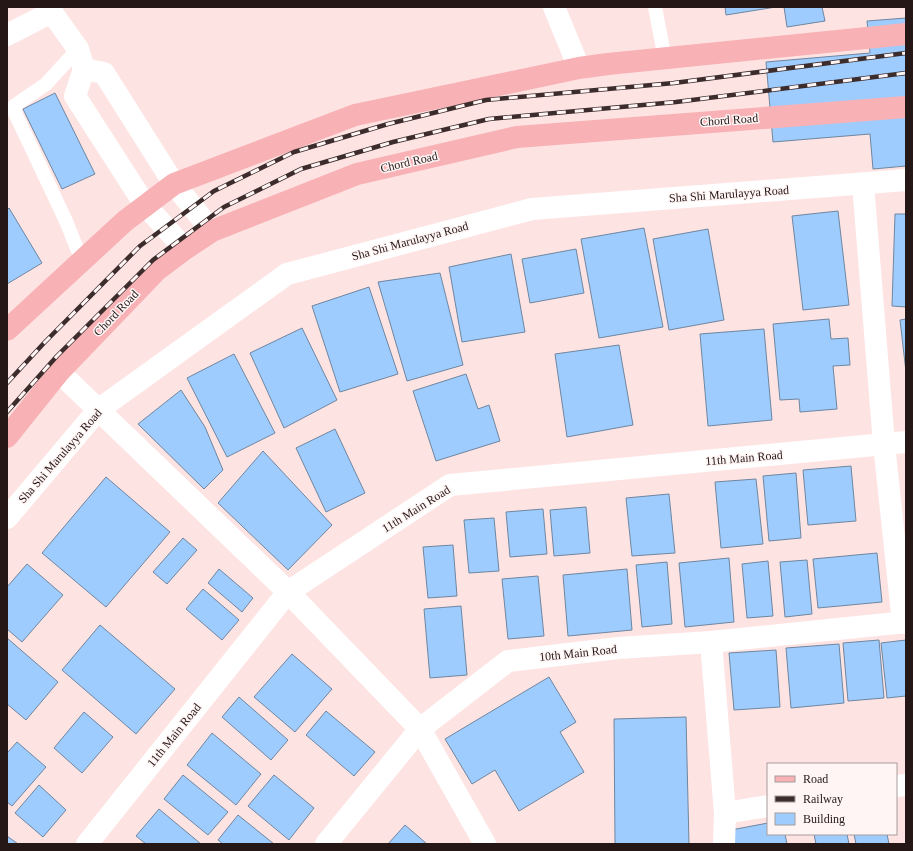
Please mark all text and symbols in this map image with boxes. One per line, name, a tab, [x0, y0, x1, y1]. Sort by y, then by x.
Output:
street label: Chord Road	[699, 111, 759, 129]
street label: Chord Road	[379, 149, 439, 175]
street label: Sha Shi Marulayya Road	[668, 183, 790, 205]
street label: Sha Shi Marulayya Road	[350, 219, 470, 263]
street label: Chord Road	[91, 287, 141, 339]
street label: Sha Shi Marulayya Road	[15, 406, 105, 506]
street label: 11th Main Road	[705, 448, 783, 468]
street label: 11th Main Road	[379, 483, 453, 535]
street label: 10th Main Road	[538, 642, 618, 664]
street label: 11th Main Road	[144, 700, 204, 770]
legend	[767, 763, 897, 835]
text: Road	[803, 772, 828, 786]
text: Railway	[803, 792, 843, 806]
text: Building	[803, 812, 845, 826]

